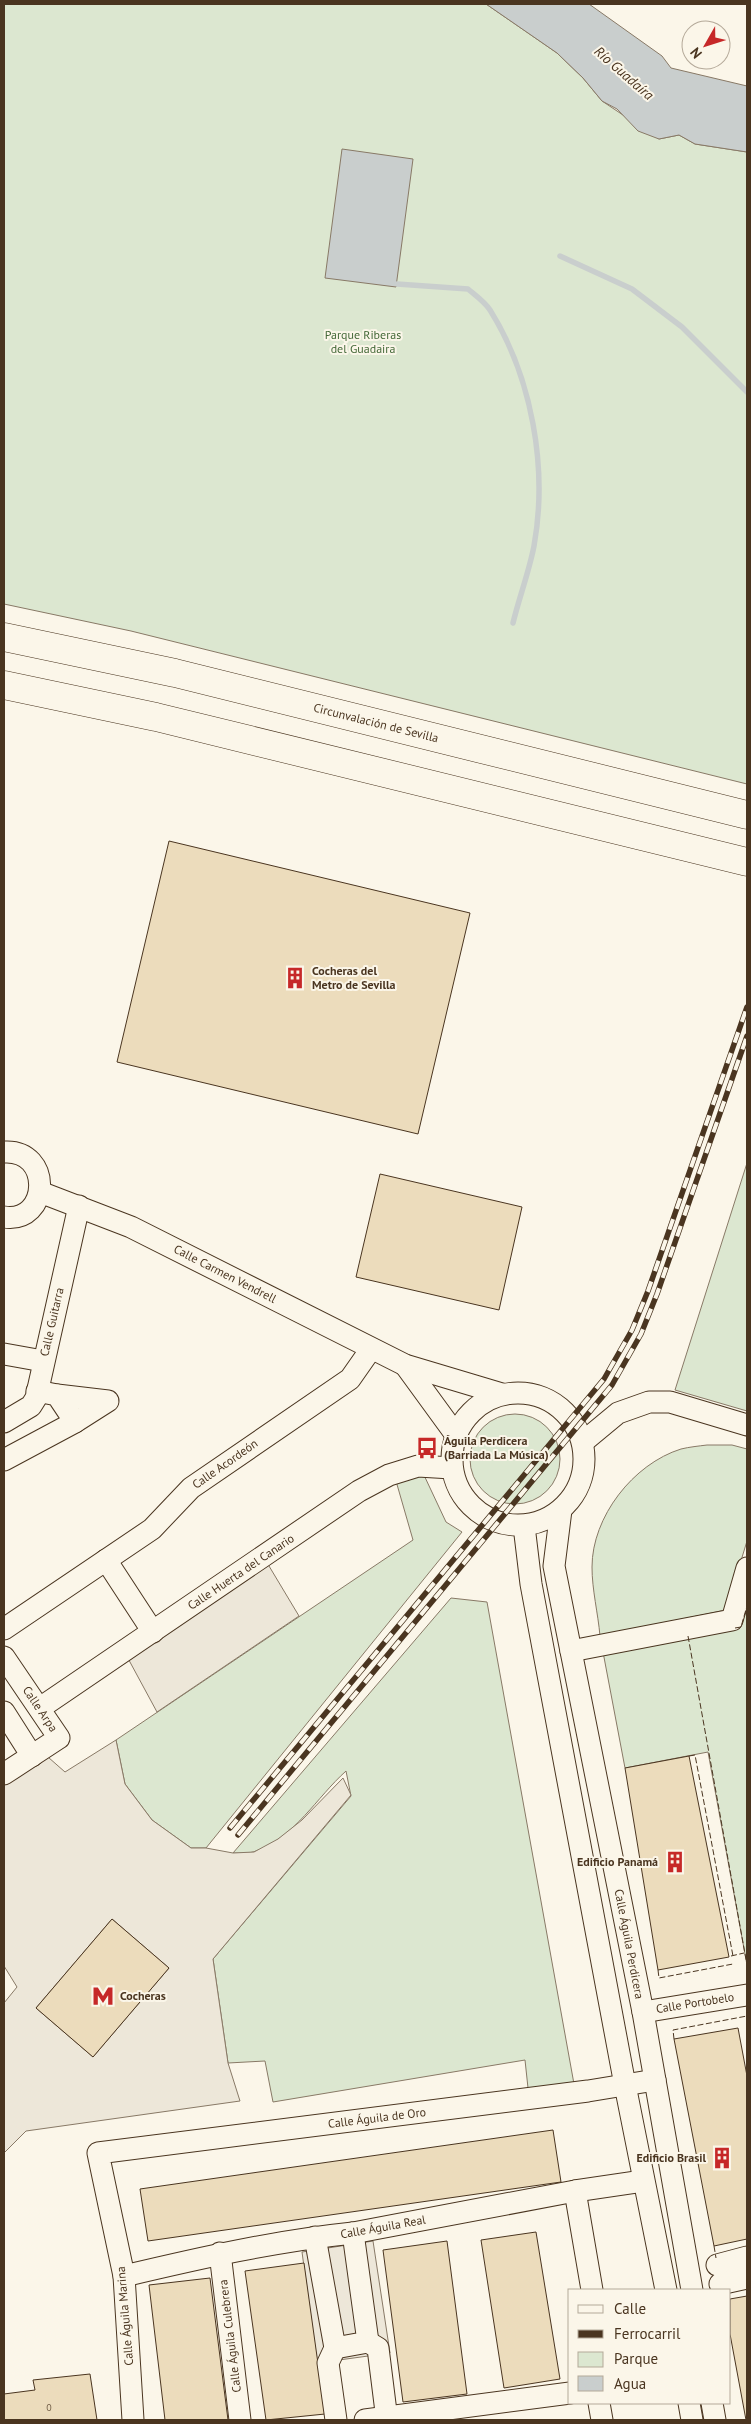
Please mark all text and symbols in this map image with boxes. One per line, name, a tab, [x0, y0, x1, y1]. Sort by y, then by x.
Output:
north arrow	[681, 20, 731, 70]
water label: Río Guadaíra	[590, 42, 658, 104]
text: N	[686, 44, 706, 62]
park label: Parque Riberas del Guadaira	[325, 327, 401, 356]
street label: Circunvalación de Sevilla	[312, 700, 440, 745]
place label: Cocheras del Metro de Sevilla	[312, 963, 395, 992]
building icon: Cocheras del Metro de Sevilla	[282, 965, 308, 991]
street label: Calle Carmen Vendrell	[171, 1241, 280, 1306]
street label: Calle Guitarra	[36, 1286, 67, 1358]
place label: Águila Perdicera (Barriada La Música)	[444, 1433, 549, 1462]
bus stop icon: Águila Perdicera (Barriada La Música)	[414, 1435, 440, 1461]
street label: Calle Acordeón	[189, 1436, 260, 1492]
street label: Calle Huerta del Canario	[185, 1530, 297, 1613]
street label: Calle Arpa	[20, 1683, 61, 1735]
building icon: Edificio Panamá	[662, 1849, 688, 1875]
place label: Edificio Panamá	[577, 1854, 658, 1869]
street label: Calle Águila Perdicera	[611, 1888, 648, 2000]
metro station icon: Cocheras	[90, 1983, 116, 2009]
place label: Cocheras	[120, 1988, 166, 2003]
street label: Calle Portobelo	[655, 1989, 735, 2016]
street label: Calle Águila de Oro	[327, 2104, 427, 2131]
building icon: Edificio Brasil	[709, 2145, 735, 2171]
place label: Edificio Brasil	[636, 2150, 706, 2165]
street label: Calle Águila Real	[339, 2212, 427, 2241]
street label: Calle Águila Marina	[113, 2266, 136, 2366]
street label: Calle Águila Culebrera	[215, 2279, 244, 2393]
legend	[568, 2289, 731, 2404]
text: Calle	[614, 2299, 646, 2318]
text: Ferrocarril	[614, 2324, 681, 2343]
text: Parque	[614, 2349, 658, 2368]
text: Agua	[614, 2374, 646, 2393]
house number: 0	[46, 2401, 52, 2414]

